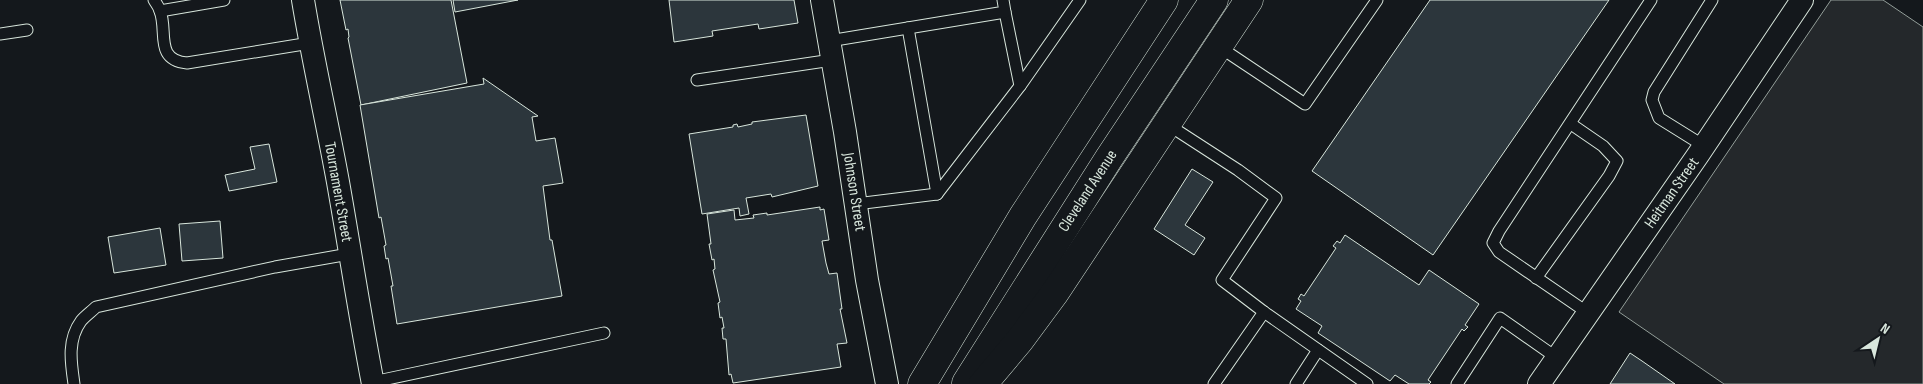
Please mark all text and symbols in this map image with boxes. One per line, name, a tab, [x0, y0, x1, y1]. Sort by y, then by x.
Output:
street label: Tournament Street	[320, 141, 356, 244]
street label: Cleveland Avenue	[1054, 146, 1122, 236]
street label: Johnson Street	[838, 150, 870, 233]
street label: Heitman Street	[1641, 154, 1703, 232]
north arrow	[1853, 314, 1903, 364]
text: N	[1877, 320, 1893, 338]

